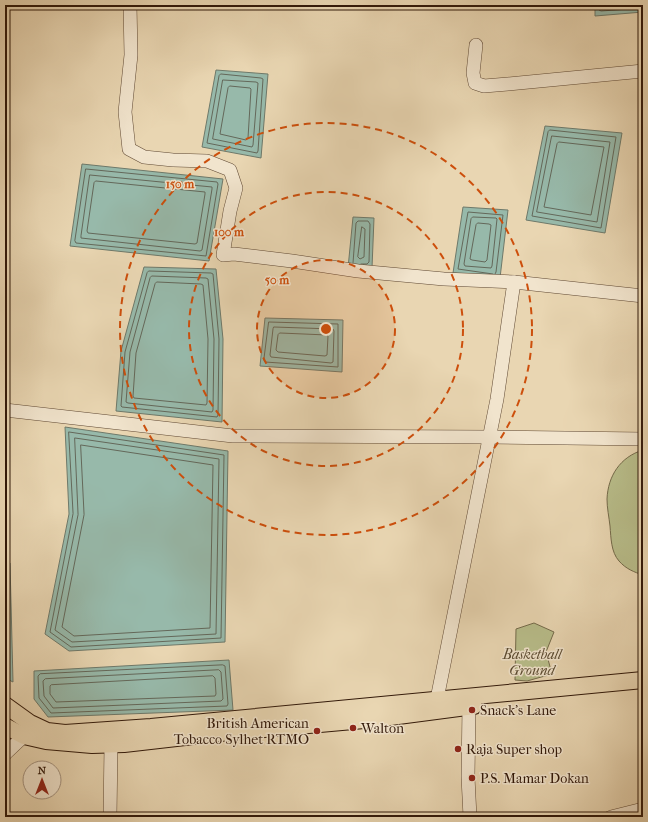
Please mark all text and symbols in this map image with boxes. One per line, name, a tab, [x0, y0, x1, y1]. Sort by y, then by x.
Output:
text: 150 m	[166, 177, 195, 191]
text: 100 m	[214, 225, 245, 239]
text: 50 m	[265, 273, 290, 287]
centre of rings	[319, 322, 333, 336]
park label: Basketball Ground	[502, 646, 563, 679]
place label: Snack's Lane	[480, 702, 556, 719]
marker: Snack's Lane	[467, 705, 477, 715]
place label: British American Tobacco Sylhet RTMO	[174, 715, 309, 748]
place label: Walton	[360, 720, 404, 737]
marker: Walton	[348, 723, 358, 733]
marker: British American Tobacco Sylhet RTMO	[312, 726, 322, 736]
place label: Raja Super shop	[466, 741, 562, 758]
marker: Raja Super shop	[453, 744, 463, 754]
north arrow	[22, 760, 62, 800]
text: N	[38, 764, 47, 777]
place label: P.S. Mamar Dokan	[480, 770, 589, 787]
marker: P.S. Mamar Dokan	[467, 773, 477, 783]

